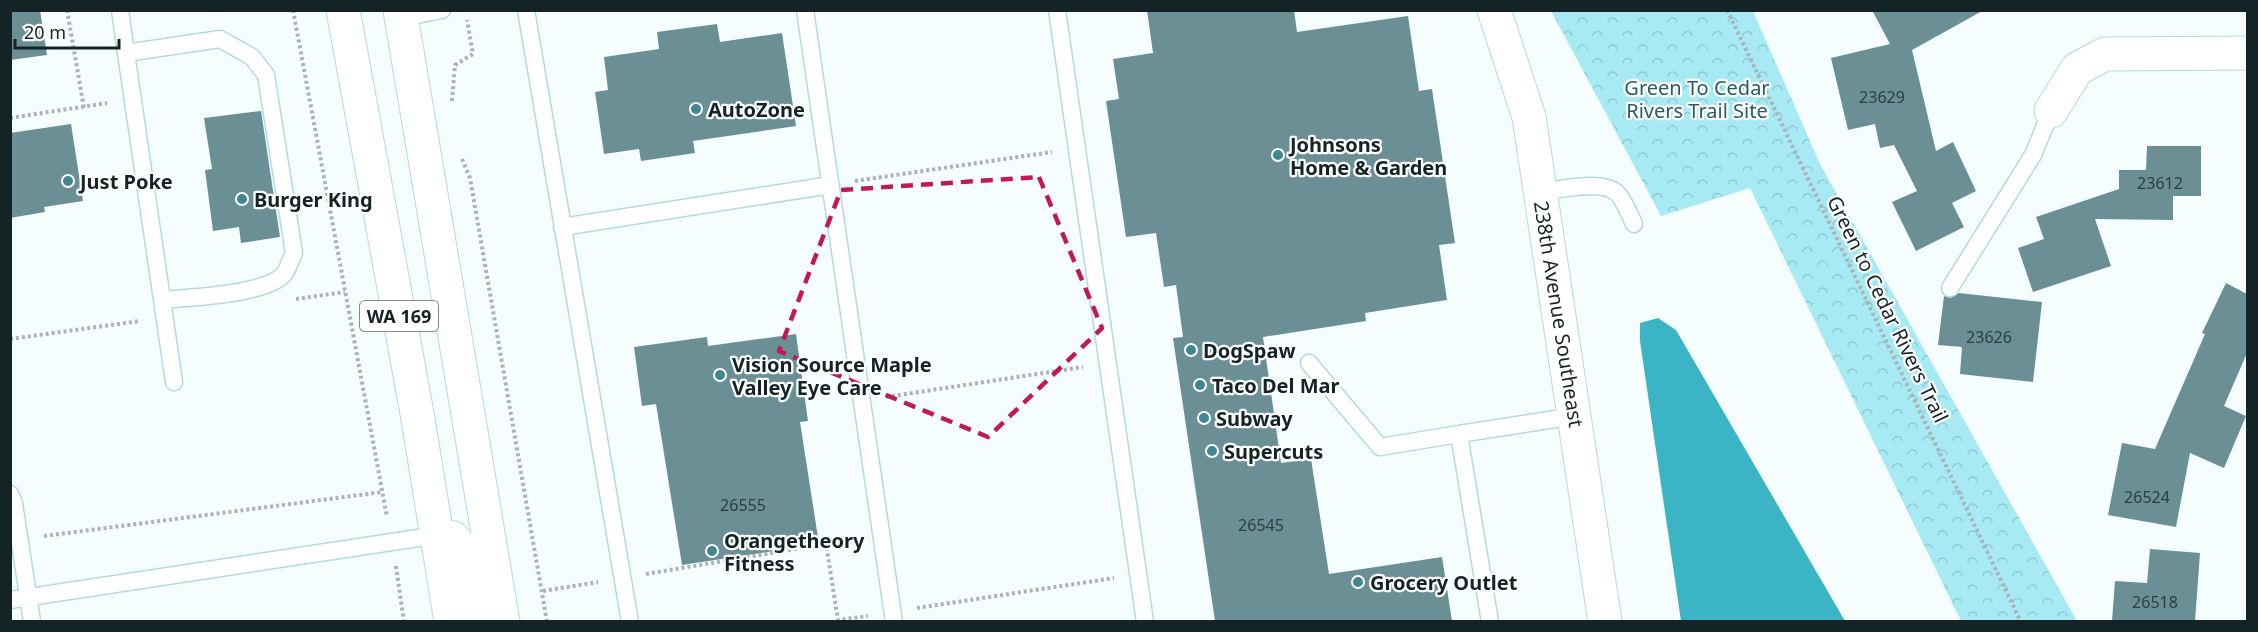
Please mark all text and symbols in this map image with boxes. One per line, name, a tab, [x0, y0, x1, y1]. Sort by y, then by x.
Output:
scale bar	[15, 12, 118, 50]
text: 20 m	[24, 20, 66, 44]
park label: Green To Cedar Rivers Trail Site	[1624, 74, 1770, 124]
house number: 23629	[1859, 86, 1905, 108]
place label: AutoZone	[708, 96, 805, 123]
marker: AutoZone	[689, 102, 703, 116]
place label: Johnsons Home & Garden	[1288, 131, 1447, 181]
marker: Johnsons Home & Garden	[1271, 148, 1285, 162]
place label: Just Poke	[78, 168, 173, 195]
house number: 23612	[2137, 172, 2183, 194]
marker: Just Poke	[61, 174, 75, 188]
place label: Burger King	[254, 186, 373, 213]
street label: Green to Cedar Rivers Trail	[1821, 191, 1955, 427]
marker: Burger King	[235, 192, 249, 206]
street label: 238th Avenue Southeast	[1528, 199, 1590, 429]
road number: WA 169	[360, 301, 438, 331]
house number: 23626	[1966, 326, 2012, 348]
place label: DogSpaw	[1203, 337, 1296, 364]
marker: DogSpaw	[1184, 343, 1198, 357]
place label: Vision Source Maple Valley Eye Care	[732, 351, 932, 401]
marker: Vision Source Maple Valley Eye Care	[713, 368, 727, 382]
place label: Taco Del Mar	[1212, 372, 1340, 399]
marker: Taco Del Mar	[1193, 378, 1207, 392]
place label: Subway	[1216, 405, 1293, 432]
marker: Subway	[1197, 411, 1211, 425]
place label: Supercuts	[1224, 438, 1323, 465]
marker: Supercuts	[1205, 444, 1219, 458]
house number: 26524	[2124, 486, 2170, 508]
house number: 26555	[720, 494, 766, 516]
house number: 26545	[1238, 514, 1284, 536]
place label: Orangetheory Fitness	[724, 527, 865, 577]
marker: Orangetheory Fitness	[705, 544, 719, 558]
place label: Grocery Outlet	[1370, 569, 1518, 596]
marker: Grocery Outlet	[1351, 575, 1365, 589]
house number: 26518	[2132, 591, 2178, 613]

